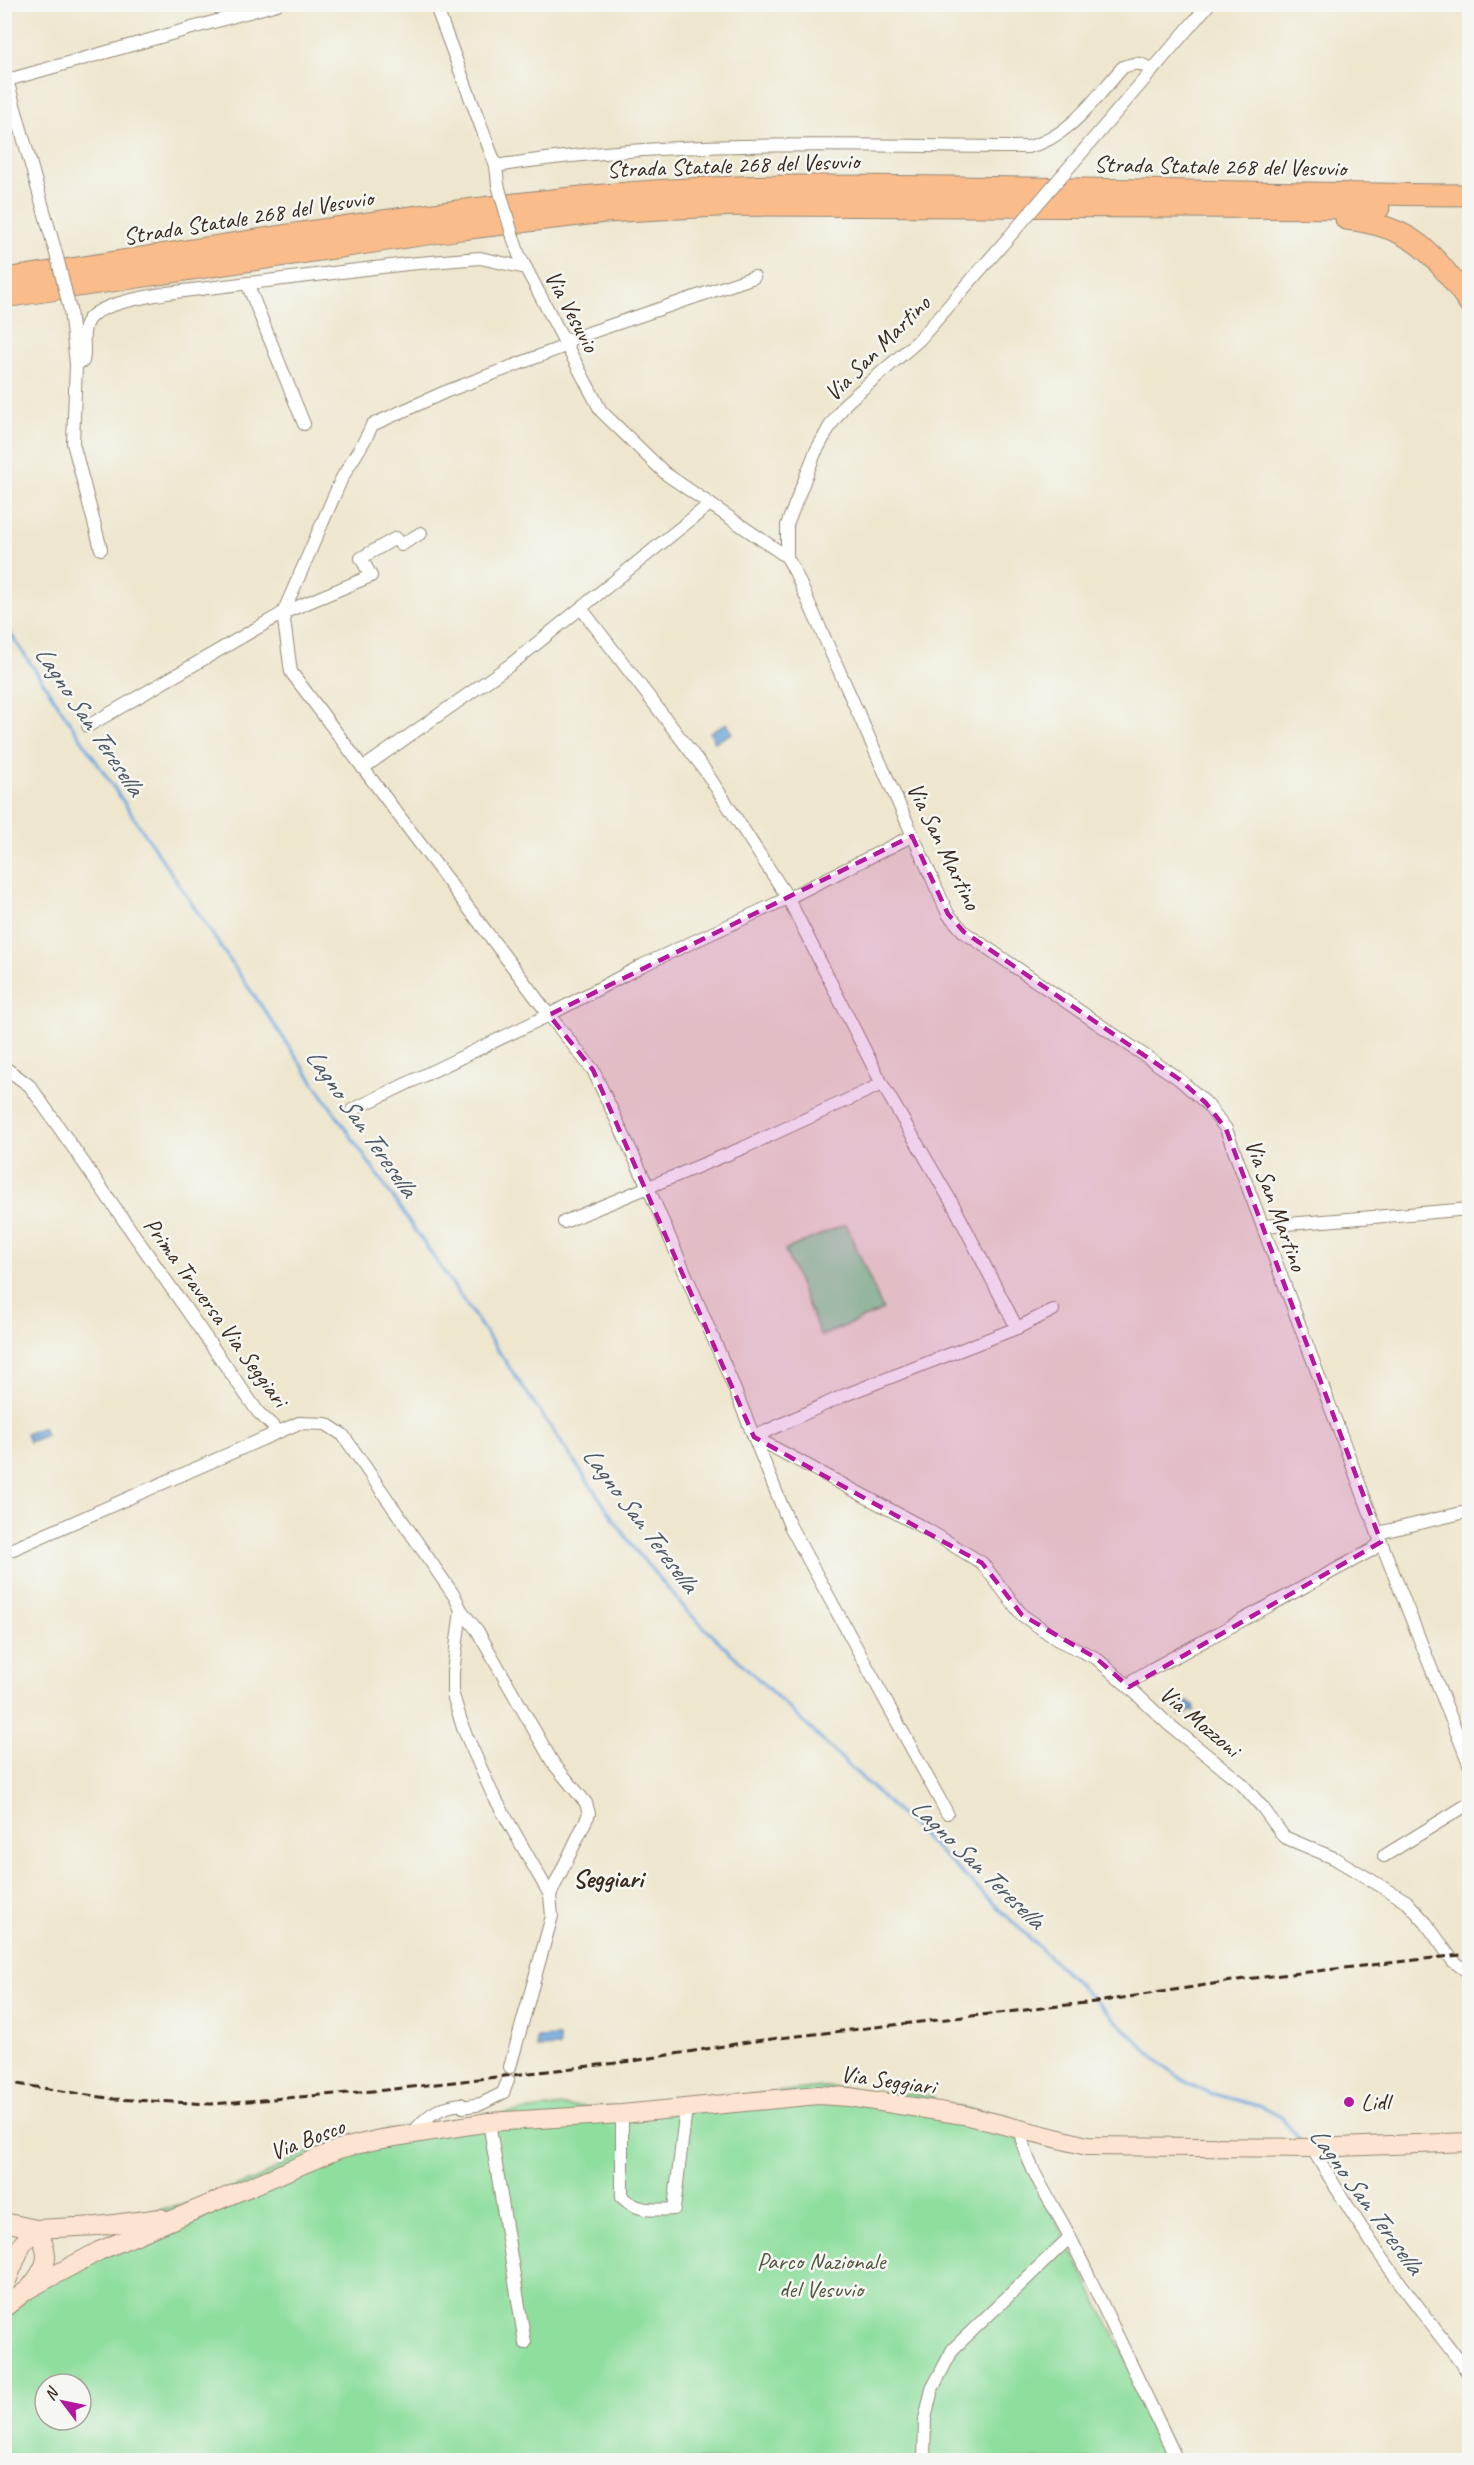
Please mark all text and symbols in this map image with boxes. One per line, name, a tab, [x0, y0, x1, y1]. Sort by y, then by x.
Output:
street label: Strada Statale 268 del Vesuvio	[606, 146, 862, 184]
street label: Strada Statale 268 del Vesuvio	[1094, 149, 1349, 183]
street label: Strada Statale 268 del Vesuvio	[121, 182, 378, 252]
street label: Via Vesuvio	[538, 265, 607, 358]
street label: Via San Martino	[818, 288, 937, 407]
water label: Lagno San Teresella	[27, 639, 153, 804]
street label: Via San Martino	[900, 777, 988, 916]
water label: Lagno San Teresella	[298, 1042, 426, 1205]
street label: Via San Martino	[1238, 1135, 1314, 1276]
street label: Prima Traversa Via Seggiari	[137, 1211, 296, 1415]
water label: Lagno San Teresella	[575, 1440, 708, 1601]
street label: Via Mozzoni	[1153, 1679, 1248, 1765]
water label: Lagno San Teresella	[904, 1791, 1054, 1937]
district label: Seggiari	[573, 1862, 647, 1895]
street label: Via Seggiari	[839, 2059, 941, 2102]
place label: Lidl	[1361, 2087, 1393, 2117]
marker: Lidl	[1342, 2095, 1356, 2109]
street label: Via Bosco	[265, 2111, 350, 2167]
water label: Lagno San Teresella	[1302, 2120, 1433, 2282]
park label: Parco Nazionale del Vesuvio	[757, 2246, 887, 2304]
north arrow	[33, 2372, 93, 2432]
text: N	[40, 2382, 64, 2404]

